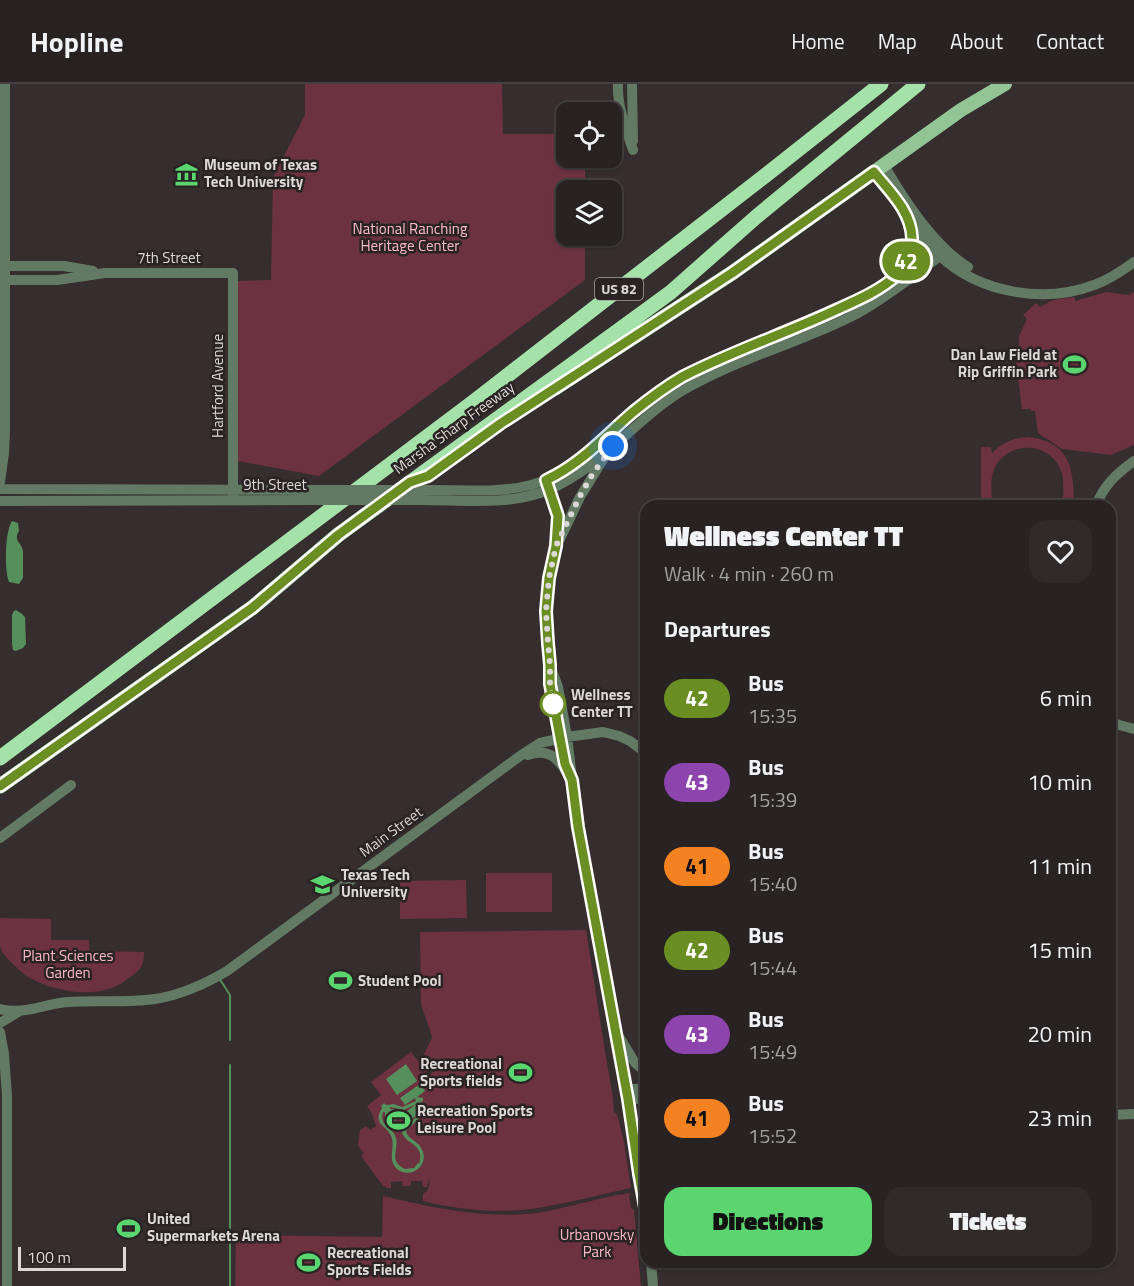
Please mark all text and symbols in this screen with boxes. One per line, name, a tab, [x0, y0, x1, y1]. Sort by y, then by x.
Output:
text: Hopline	[30, 20, 123, 63]
text: Home	[791, 25, 845, 57]
text: Map	[878, 25, 917, 57]
text: About	[950, 25, 1003, 57]
text: Contact	[1036, 25, 1104, 57]
map controls	[556, 102, 622, 246]
button: locate	[556, 102, 622, 168]
place label: Museum of Texas Tech University	[204, 153, 317, 193]
museum icon: Museum of Texas Tech University	[173, 161, 199, 187]
button: layers	[556, 180, 622, 246]
park label: National Ranching Heritage Center	[353, 217, 468, 257]
line badge: 42	[879, 242, 933, 280]
text: 42	[894, 245, 918, 277]
street label: 7th Street	[137, 246, 202, 269]
road number: US 82	[595, 278, 643, 300]
street label: Hartford Avenue	[206, 334, 229, 438]
place label: Dan Law Field at Rip Griffin Park	[950, 343, 1058, 383]
sports icon: Dan Law Field at Rip Griffin Park	[1062, 351, 1088, 377]
street label: Marsha Sharp Freeway	[388, 376, 519, 480]
your location	[598, 431, 628, 461]
street label: 9th Street	[243, 473, 308, 496]
text: Wellness Center TT	[664, 514, 903, 557]
button: heart	[1029, 520, 1092, 583]
text: Walk · 4 min · 260 m	[664, 558, 834, 589]
text: Departures	[664, 612, 771, 646]
text: Bus	[748, 666, 784, 700]
text: 6 min	[1040, 681, 1092, 715]
text: 42	[685, 682, 709, 714]
place label: Wellness Center TT	[571, 683, 633, 723]
marker: Wellness Center TT	[540, 691, 566, 717]
text: 15:35	[748, 700, 797, 731]
text: Bus	[748, 750, 784, 784]
text: 10 min	[1027, 765, 1092, 799]
text: 43	[685, 766, 709, 798]
text: 15:39	[748, 784, 797, 815]
street label: Main Street	[354, 800, 428, 862]
text: Bus	[748, 834, 784, 868]
text: 11 min	[1027, 849, 1092, 883]
text: 41	[685, 850, 709, 882]
place label: Texas Tech University	[341, 863, 410, 903]
text: 15:40	[748, 868, 797, 899]
school or university icon: Texas Tech University	[310, 871, 336, 897]
text: Bus	[748, 918, 784, 952]
text: 15 min	[1027, 933, 1092, 967]
text: 42	[685, 934, 709, 966]
park label: Plant Sciences Garden	[22, 944, 114, 984]
text: 15:44	[748, 952, 797, 983]
sports icon: Student Pool	[327, 968, 353, 994]
place label: Student Pool	[358, 969, 442, 992]
text: Bus	[748, 1002, 784, 1036]
text: 20 min	[1027, 1017, 1092, 1051]
text: 43	[685, 1018, 709, 1050]
text: 15:49	[748, 1036, 797, 1067]
place label: Recreational Sports fields	[420, 1052, 502, 1092]
sports icon: Recreational Sports fields	[507, 1060, 533, 1086]
text: Bus	[748, 1086, 784, 1120]
place label: Recreation Sports Leisure Pool	[417, 1099, 533, 1139]
text: 23 min	[1027, 1101, 1092, 1135]
text: 41	[685, 1102, 709, 1134]
sports icon: Recreation Sports Leisure Pool	[386, 1107, 412, 1133]
text: 15:52	[748, 1120, 797, 1151]
button: Directions	[664, 1187, 872, 1256]
button: Tickets	[884, 1187, 1092, 1256]
place label: United Supermarkets Arena	[147, 1207, 280, 1247]
sports icon: United Supermarkets Arena	[116, 1215, 142, 1241]
park label: Urbanovsky Park	[560, 1223, 634, 1263]
place label: Recreational Sports Fields	[327, 1241, 412, 1281]
scale bar	[18, 1244, 126, 1272]
text: 100 m	[27, 1245, 71, 1269]
sports icon: Recreational Sports Fields	[296, 1249, 322, 1275]

